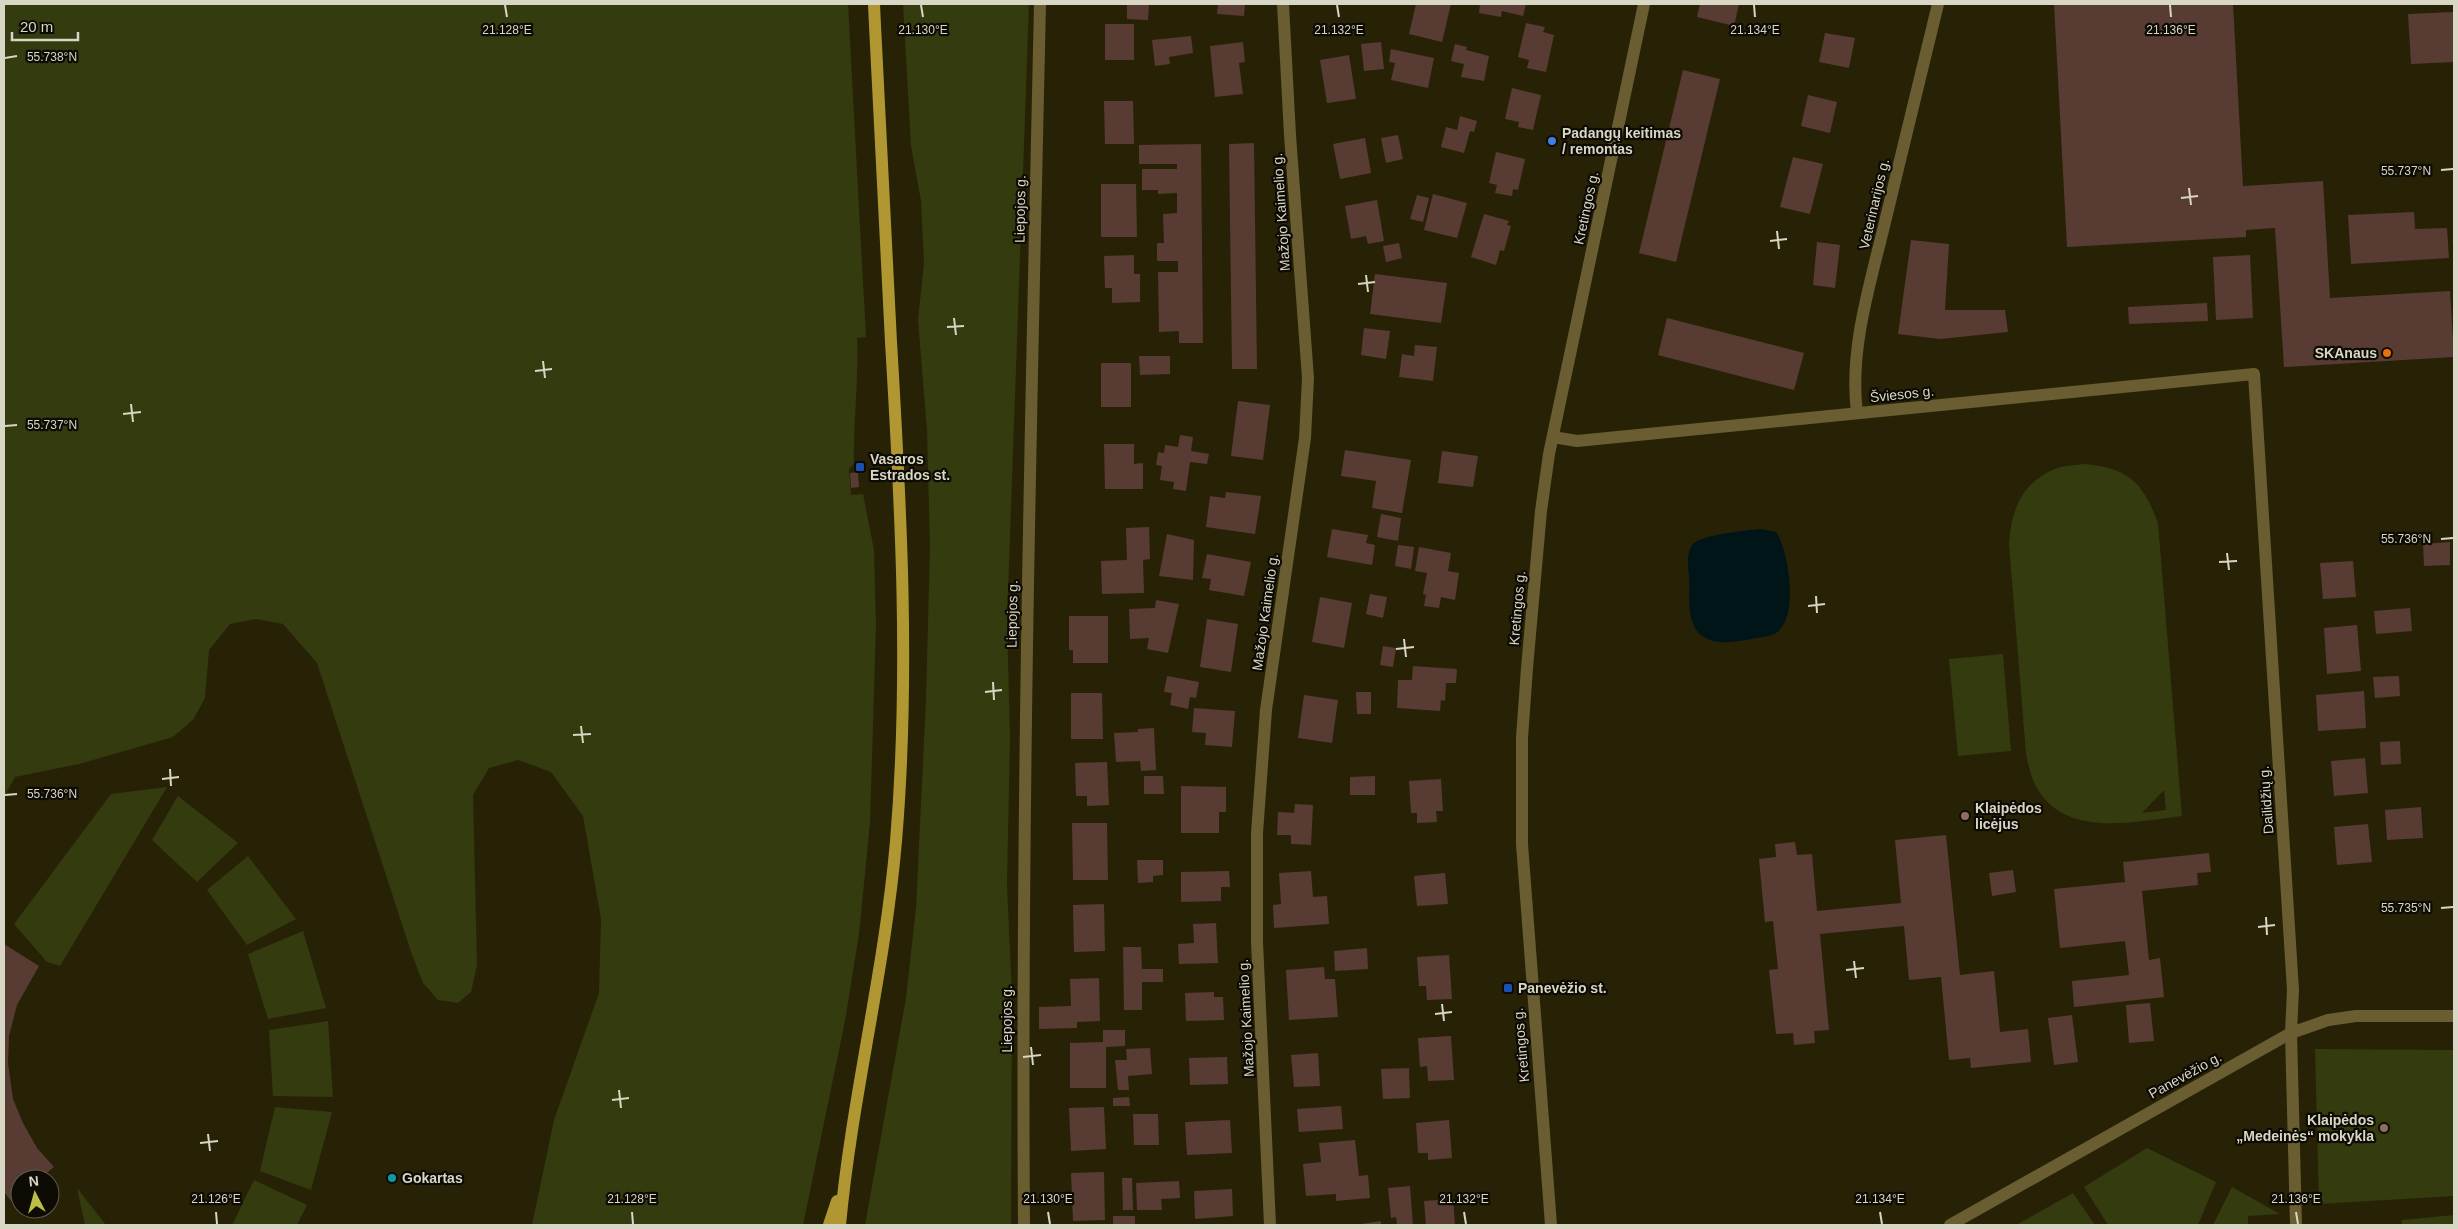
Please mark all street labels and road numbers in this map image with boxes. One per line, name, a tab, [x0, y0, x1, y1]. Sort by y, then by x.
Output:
street label: Mažojo Kaimelio g.	[1269, 152, 1293, 272]
street label: Veterinarijos g.	[1856, 157, 1892, 251]
street label: Kretingos g.	[1570, 170, 1602, 246]
street label: Liepojos g.	[1011, 175, 1029, 243]
street label: Šviesos g.	[1869, 383, 1935, 405]
street label: Mažojo Kaimelio g.	[1249, 552, 1281, 672]
street label: Kretingos g.	[1506, 570, 1528, 646]
street label: Liepojos g.	[1003, 580, 1021, 648]
street label: Dailidžių g.	[2256, 765, 2276, 835]
street label: Mažojo Kaimelio g.	[1235, 959, 1257, 1077]
street label: Liepojos g.	[999, 985, 1015, 1053]
street label: Kretingos g.	[1510, 1007, 1532, 1083]
street label: Panevėžio g.	[2146, 1048, 2224, 1102]

